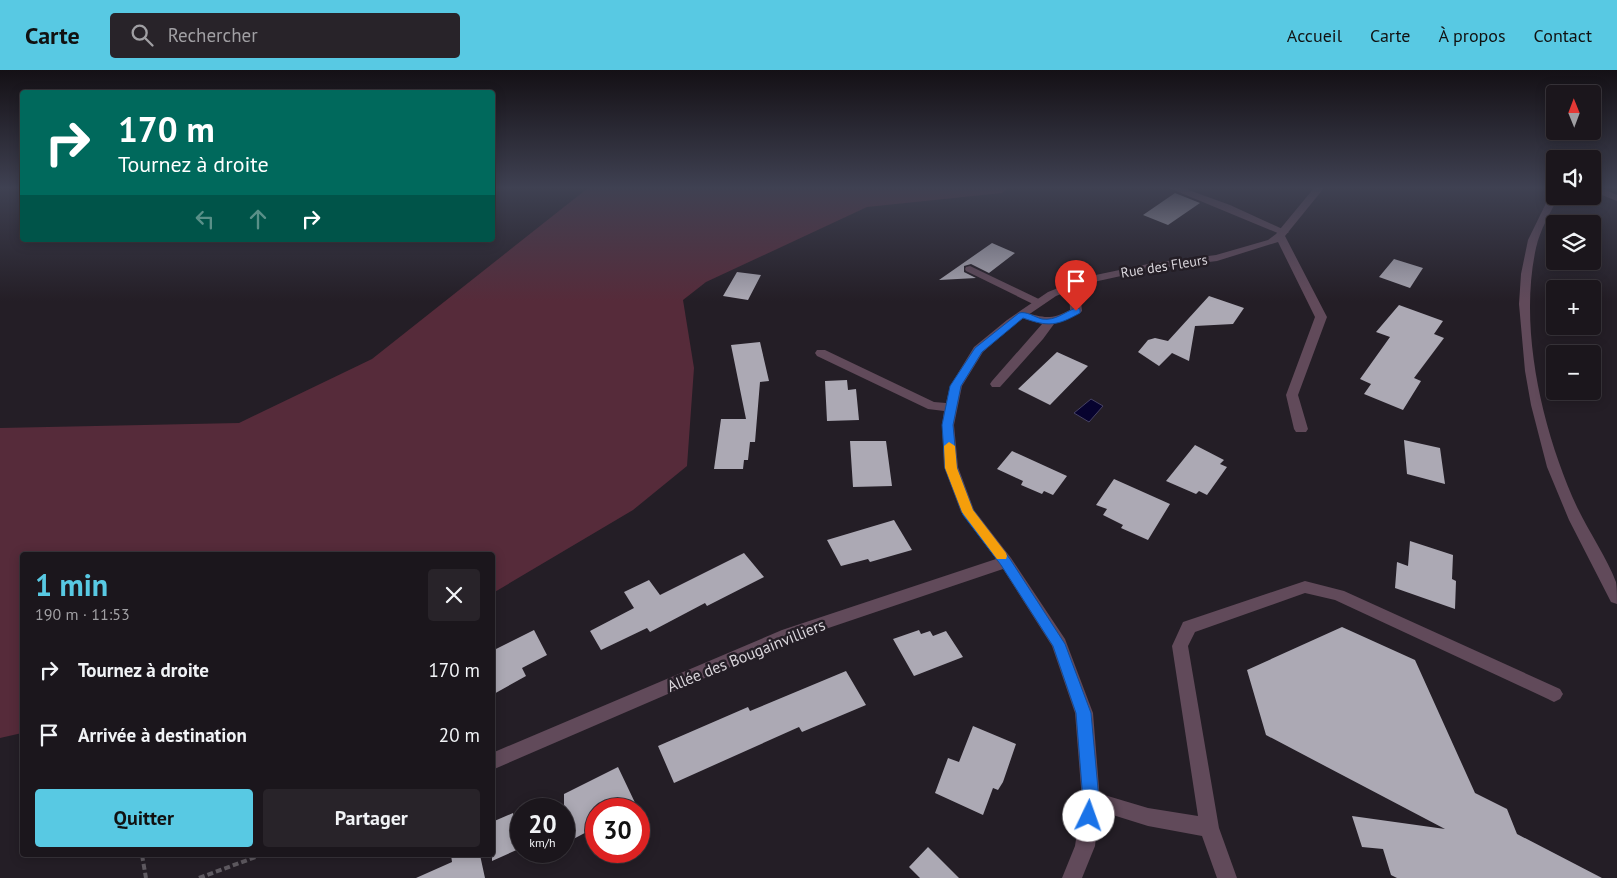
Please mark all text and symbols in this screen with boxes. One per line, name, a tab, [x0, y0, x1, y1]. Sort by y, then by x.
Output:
search box	[110, 13, 460, 58]
text: Carte	[25, 20, 80, 51]
icon: search	[128, 21, 156, 49]
text: Rechercher	[168, 23, 258, 47]
text: Accueil	[1287, 24, 1342, 47]
text: Carte	[1370, 24, 1411, 47]
text: À propos	[1439, 24, 1506, 47]
text: Contact	[1534, 24, 1592, 47]
north arrow	[1546, 85, 1601, 140]
map controls	[1546, 85, 1601, 400]
text: 170 m	[118, 106, 215, 152]
icon: right	[35, 110, 100, 175]
text: Tournez à droite	[118, 150, 269, 178]
button: sound	[1546, 150, 1601, 205]
icon: left	[191, 205, 219, 233]
icon: ahead	[244, 205, 272, 233]
icon: right	[297, 205, 325, 233]
button: layers	[1546, 215, 1601, 270]
street label: Rue des Fleurs	[1119, 250, 1209, 282]
pin	[1055, 260, 1097, 311]
icon: arrive	[1062, 267, 1090, 295]
button: +	[1546, 280, 1601, 335]
button: −	[1546, 345, 1601, 400]
text: 1 min	[35, 565, 108, 604]
button: close	[428, 569, 480, 621]
text: 190 m · 11:53	[35, 604, 130, 624]
street label: Allée des Bougainvilliers	[664, 614, 828, 696]
icon: right	[35, 656, 63, 684]
text: Tournez à droite	[78, 658, 209, 682]
text: 170 m	[428, 658, 480, 682]
icon: arrive	[35, 721, 63, 749]
text: Arrivée à destination	[78, 723, 247, 747]
text: 20 m	[439, 723, 480, 747]
button: Quitter	[35, 789, 253, 847]
button: Partager	[263, 789, 480, 847]
position arrow	[1062, 789, 1114, 841]
speed limit sign: 30	[585, 798, 650, 863]
text: 20	[528, 808, 557, 840]
text: km/h	[529, 835, 556, 850]

